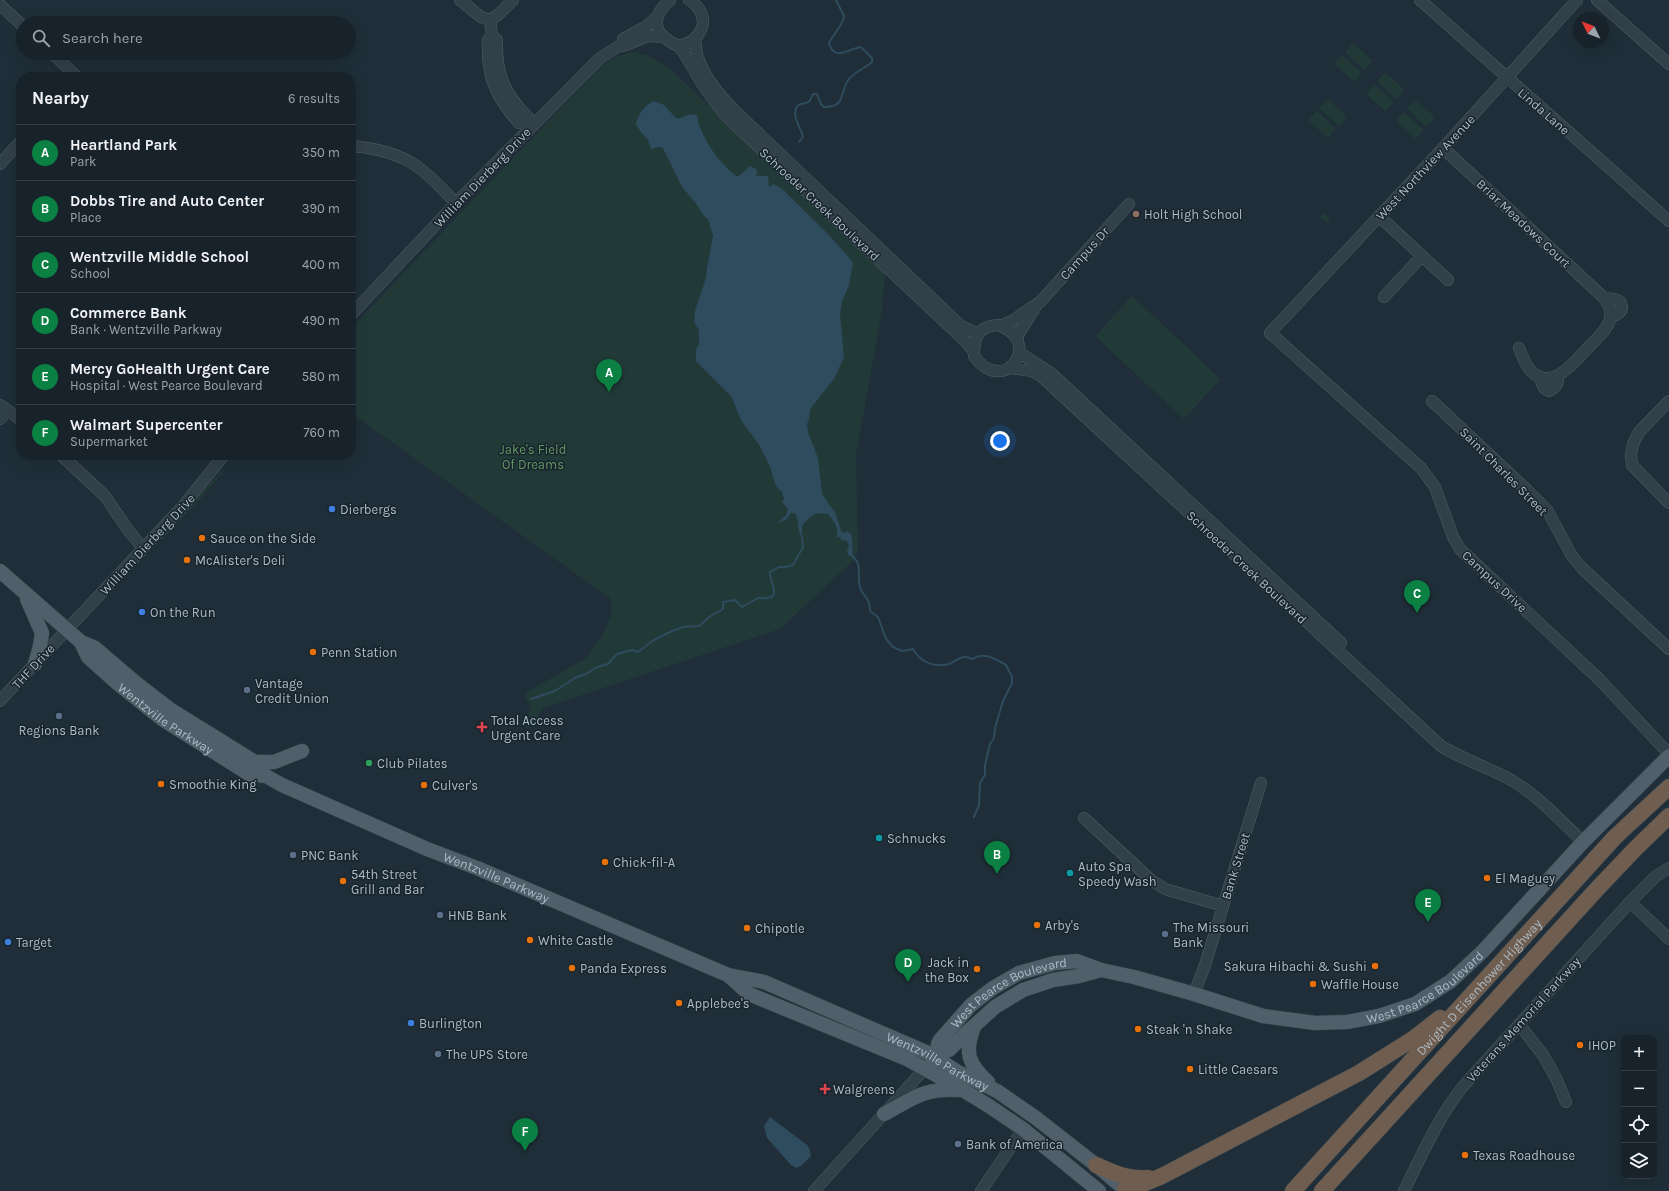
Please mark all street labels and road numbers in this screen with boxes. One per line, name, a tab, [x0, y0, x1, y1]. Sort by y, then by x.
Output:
street label: Linda Lane	[1515, 85, 1573, 138]
street label: West Northview Avenue	[1373, 111, 1478, 223]
street label: William Dierberg Drive	[431, 124, 534, 230]
street label: Schroeder Creek Boulevard	[756, 145, 883, 264]
street label: Briar Meadows Court	[1474, 176, 1574, 271]
street label: Campus Dr	[1057, 224, 1112, 283]
street label: Saint Charles Street	[1457, 424, 1551, 519]
street label: William Dierberg Drive	[97, 491, 198, 598]
street label: Schroeder Creek Boulevard	[1183, 508, 1310, 627]
street label: Campus Drive	[1459, 548, 1530, 615]
street label: THF Drive	[9, 641, 58, 692]
street label: Wentzville Parkway	[115, 680, 216, 758]
street label: Bank Street	[1218, 831, 1253, 901]
street label: Wentzville Parkway	[441, 849, 552, 906]
street label: Dwight D Eisenhower Highway	[1413, 916, 1545, 1058]
street label: West Pearce Boulevard	[1365, 948, 1486, 1026]
street label: Veterans Memorial Parkway	[1463, 954, 1584, 1085]
street label: West Pearce Boulevard	[948, 955, 1068, 1031]
street label: Wentzville Parkway	[884, 1029, 991, 1094]

